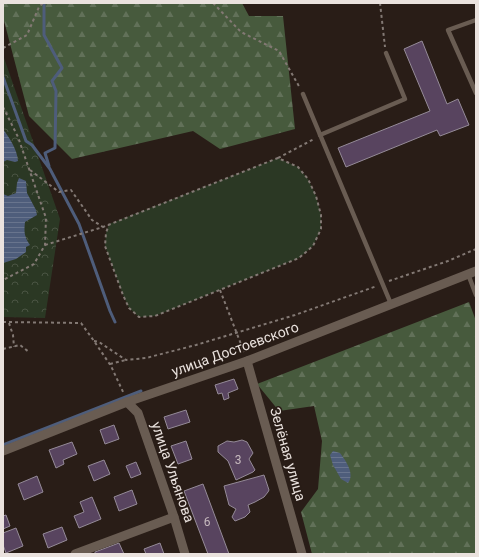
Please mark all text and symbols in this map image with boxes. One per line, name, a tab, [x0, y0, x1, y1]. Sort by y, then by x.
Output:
street label: улица Достоевского	[169, 319, 301, 379]
street label: Зелёная улица	[267, 405, 309, 503]
street label: улица Ульянова	[148, 420, 198, 524]
house number: 3	[235, 453, 241, 467]
house number: 6	[204, 515, 211, 529]

